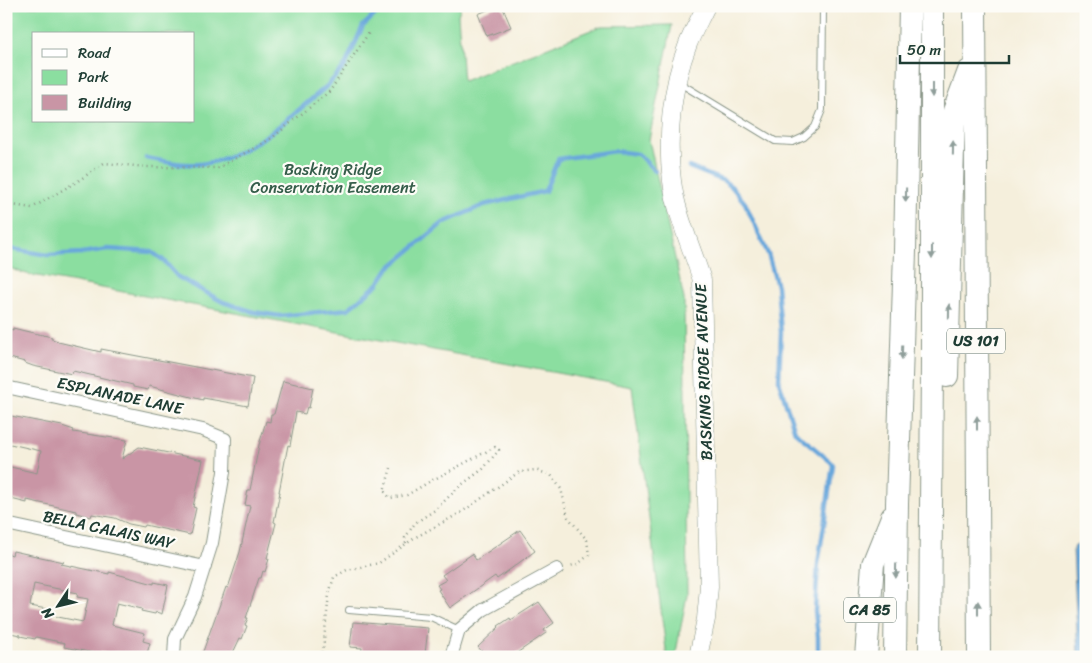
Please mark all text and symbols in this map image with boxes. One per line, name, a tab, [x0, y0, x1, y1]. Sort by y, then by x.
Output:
legend	[32, 32, 195, 122]
scale bar	[900, 32, 1008, 64]
text: 50 m	[907, 37, 942, 63]
text: Road	[78, 40, 111, 66]
text: Park	[78, 64, 109, 90]
one-way arrow	[928, 82, 936, 98]
text: Building	[78, 90, 132, 116]
one-way arrow	[949, 140, 957, 156]
park label: Basking Ridge Conservation Easement	[250, 155, 416, 202]
one-way arrow	[902, 187, 910, 203]
one-way arrow	[928, 245, 936, 261]
street label: BASKING RIDGE AVENUE	[686, 282, 721, 461]
one-way arrow	[945, 302, 953, 318]
road number: US 101	[947, 328, 1005, 354]
one-way arrow	[898, 345, 906, 361]
street label: ESPLANADE LANE	[54, 368, 187, 423]
one-way arrow	[973, 415, 981, 431]
street label: BELLA CALAIS WAY	[40, 501, 178, 558]
one-way arrow	[892, 563, 900, 579]
north arrow	[32, 580, 82, 630]
road number: CA 85	[844, 598, 896, 622]
one-way arrow	[974, 600, 982, 616]
text: N	[35, 602, 61, 625]

